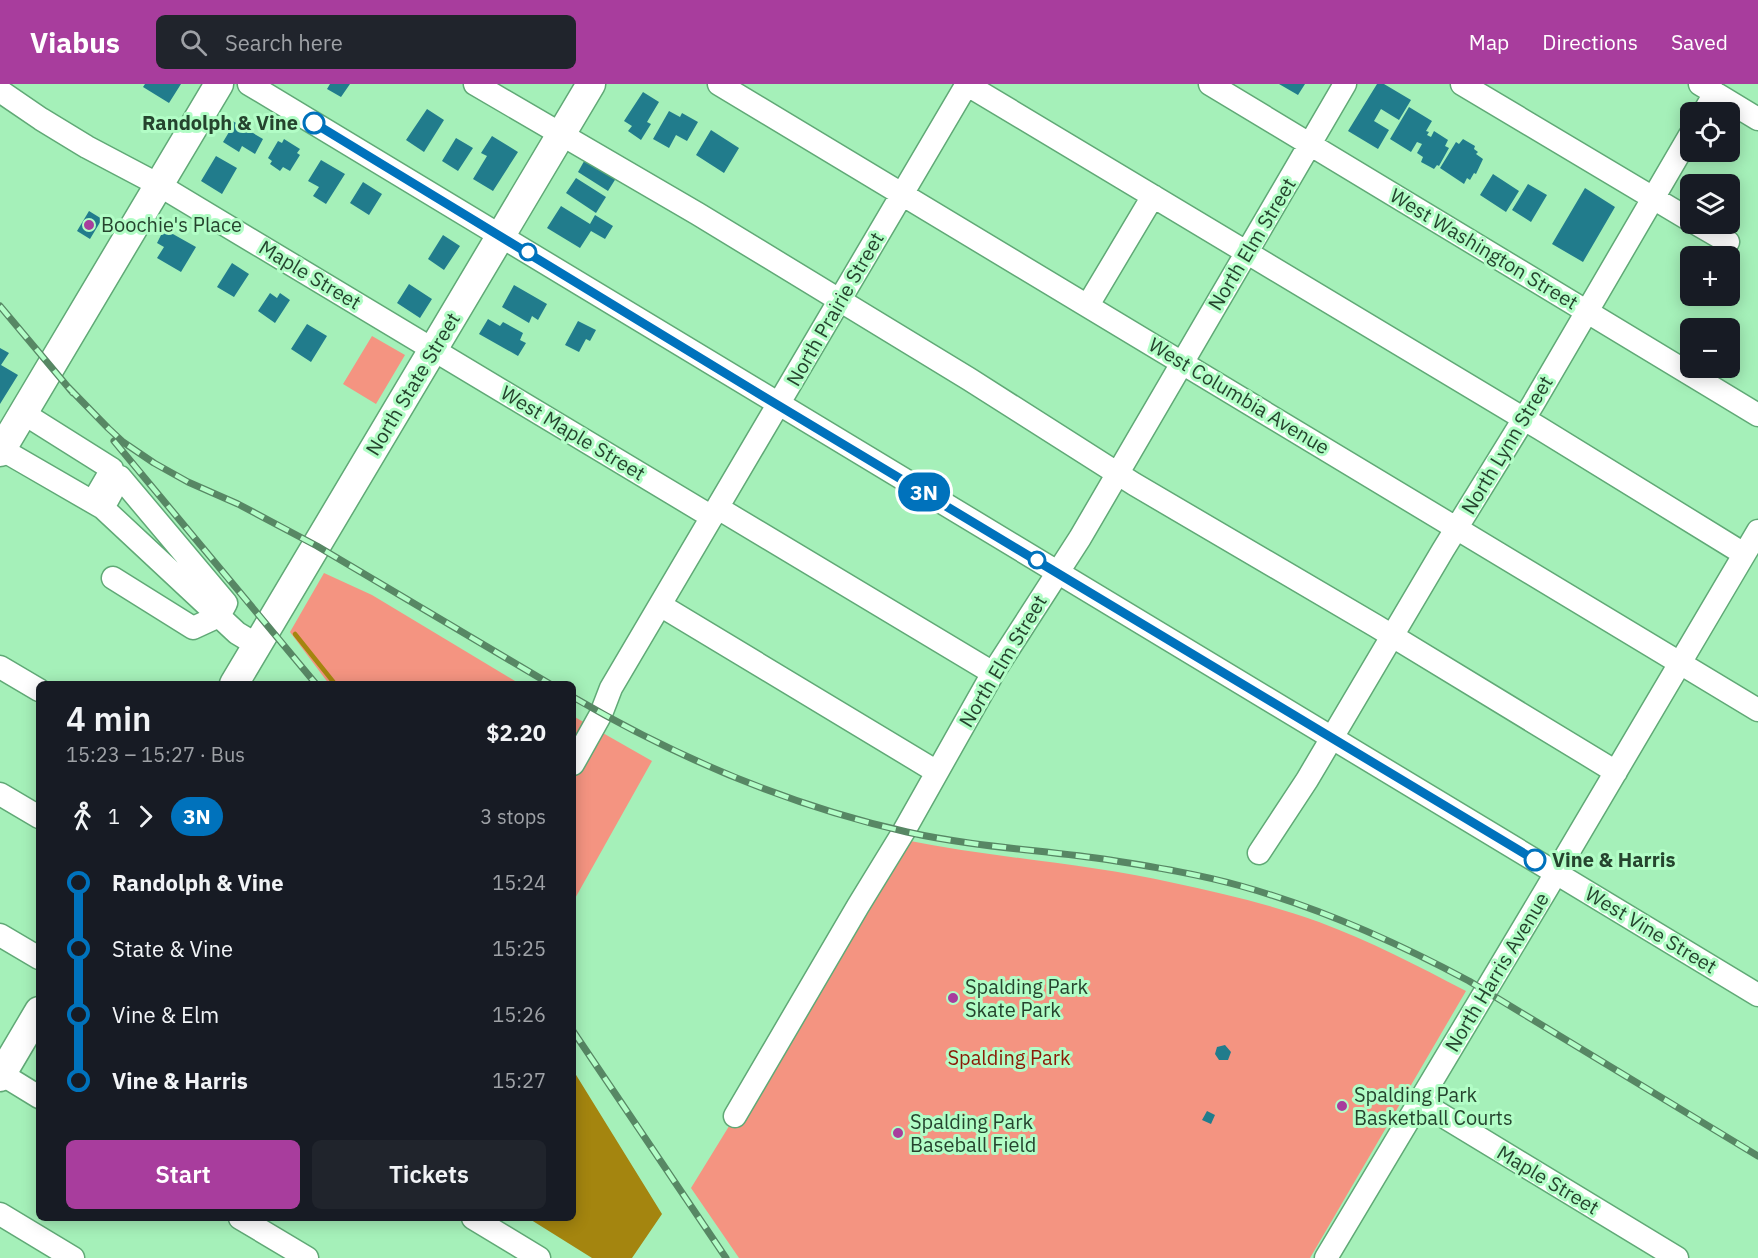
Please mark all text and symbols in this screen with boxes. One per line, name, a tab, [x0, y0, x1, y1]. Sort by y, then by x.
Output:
search box	[156, 15, 576, 69]
text: Viabus	[30, 24, 120, 61]
icon: search	[177, 26, 210, 59]
text: Search here	[225, 28, 343, 57]
text: Map	[1469, 28, 1509, 56]
text: Directions	[1542, 28, 1638, 56]
text: Saved	[1671, 28, 1728, 56]
map controls	[1680, 102, 1740, 378]
button: locate	[1680, 102, 1740, 162]
place label: Randolph & Vine	[142, 109, 298, 136]
marker: Randolph & Vine	[303, 112, 325, 134]
street label: North Elm Street	[1201, 173, 1302, 315]
button: layers	[1680, 174, 1740, 234]
street label: West Washington Street	[1385, 182, 1583, 316]
place label: Boochie's Place	[101, 211, 242, 238]
marker: Boochie's Place	[82, 218, 96, 232]
street label: North Prairie Street	[779, 227, 890, 391]
street label: Maple Street	[254, 234, 366, 316]
unlabelled marker	[519, 243, 537, 261]
button: +	[1680, 246, 1740, 306]
street label: North State Street	[359, 307, 466, 460]
button: −	[1680, 318, 1740, 378]
street label: West Columbia Avenue	[1144, 331, 1335, 460]
street label: North Lynn Street	[1454, 370, 1559, 519]
street label: West Maple Street	[496, 379, 651, 486]
line badge: 3N	[897, 472, 951, 512]
text: 3N	[910, 478, 938, 506]
unlabelled marker	[1028, 551, 1046, 569]
street label: North Elm Street	[952, 590, 1053, 732]
text: 4 min	[66, 697, 151, 740]
text: $2.20	[486, 718, 546, 747]
text: 15:23 – 15:27 · Bus	[66, 741, 245, 768]
icon: walk	[66, 800, 99, 833]
icon: forward	[129, 800, 162, 833]
text: 3N	[183, 802, 211, 830]
text: 1	[108, 803, 120, 830]
text: 3 stops	[480, 803, 546, 830]
place label: Vine & Harris	[1552, 846, 1676, 873]
marker: Vine & Harris	[1524, 849, 1546, 871]
text: Randolph & Vine	[112, 868, 284, 897]
text: 15:24	[492, 869, 546, 896]
street label: West Vine Street	[1580, 880, 1722, 980]
street label: North Harris Avenue	[1438, 887, 1555, 1057]
text: State & Vine	[112, 934, 233, 963]
text: 15:25	[492, 935, 546, 962]
place label: Spalding Park Skate Park	[965, 973, 1089, 1023]
marker: Spalding Park Skate Park	[946, 991, 960, 1005]
text: Vine & Elm	[112, 1000, 219, 1029]
text: 15:26	[492, 1001, 546, 1028]
park label: Spalding Park	[947, 1044, 1071, 1071]
text: Vine & Harris	[112, 1066, 248, 1095]
text: 15:27	[492, 1067, 546, 1094]
place label: Spalding Park Basketball Courts	[1354, 1081, 1513, 1131]
marker: Spalding Park Basketball Courts	[1335, 1099, 1349, 1113]
place label: Spalding Park Baseball Field	[910, 1108, 1036, 1158]
marker: Spalding Park Baseball Field	[891, 1126, 905, 1140]
street label: Maple Street	[1492, 1139, 1604, 1221]
button: Start	[66, 1140, 300, 1209]
button: Tickets	[312, 1140, 546, 1209]

